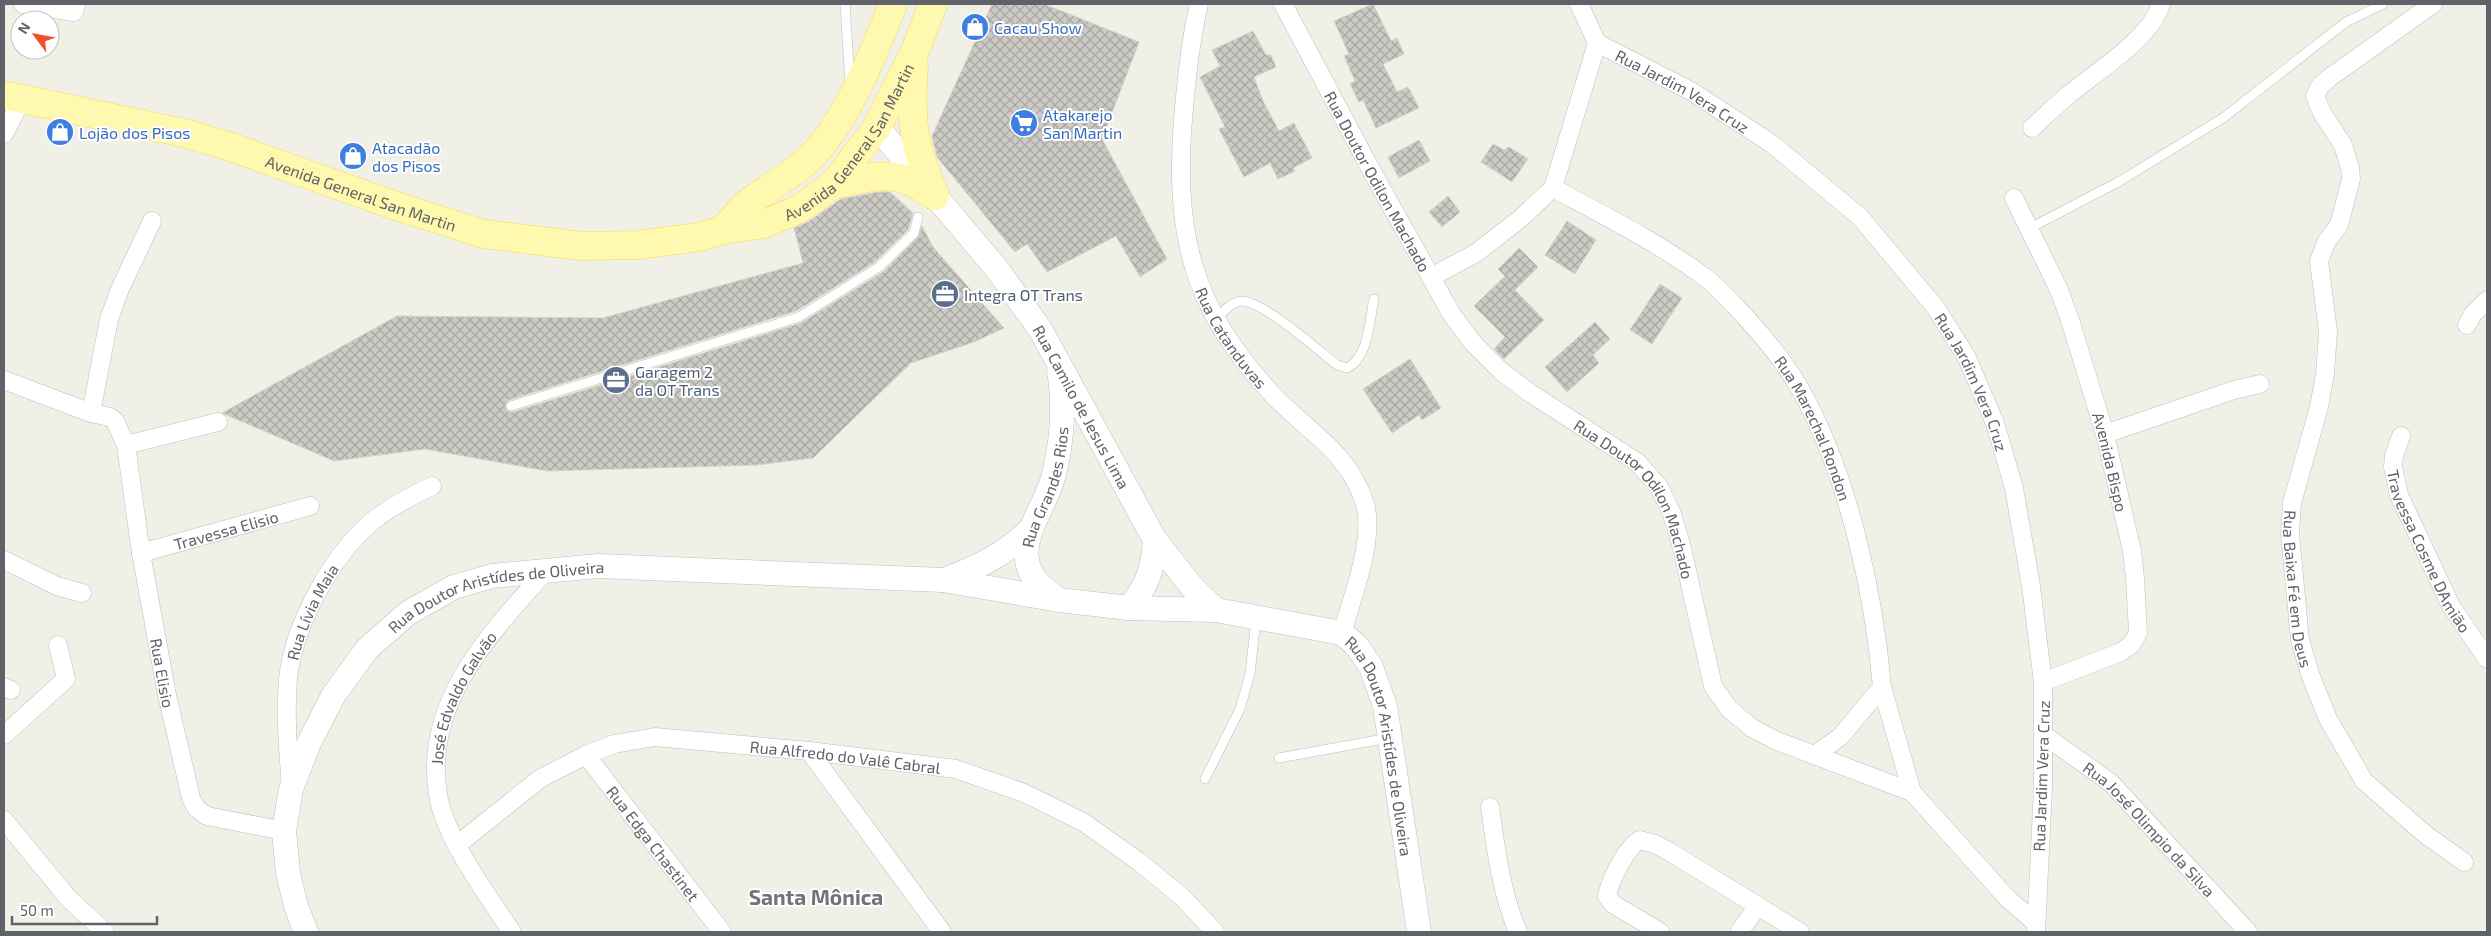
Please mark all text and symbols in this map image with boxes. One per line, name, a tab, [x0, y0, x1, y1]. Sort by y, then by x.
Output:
north arrow	[10, 10, 60, 60]
shop icon: Cacau Show	[960, 12, 990, 42]
place label: Cacau Show	[994, 18, 1082, 37]
text: N	[14, 19, 33, 37]
street label: Rua Jardim Vera Cruz	[1613, 45, 1753, 136]
street label: Avenida General San Martin	[781, 60, 917, 224]
street label: Rua Doutor Odilon Machado	[1321, 88, 1435, 275]
place label: Atakarejo San Martin	[1043, 105, 1122, 142]
supermarket icon: Atakarejo San Martin	[1009, 108, 1039, 138]
shop icon: Lojão dos Pisos	[45, 117, 75, 147]
place label: Lojão dos Pisos	[79, 123, 190, 143]
place label: Atacadão dos Pisos	[372, 138, 441, 175]
shop icon: Atacadão dos Pisos	[338, 141, 368, 171]
street label: Avenida General San Martin	[263, 151, 459, 234]
office icon: Integra OT Trans	[930, 279, 960, 309]
street label: Rua Catanduvas	[1192, 284, 1272, 392]
place label: Integra OT Trans	[964, 285, 1083, 304]
street label: Rua Jardim Vera Cruz	[1932, 309, 2012, 453]
street label: Rua Camilo de Jesus Lima	[1030, 321, 1135, 492]
street label: Rua Marechal Rondon	[1771, 352, 1855, 503]
place label: Garagem 2 da OT Trans	[635, 362, 720, 399]
office icon: Garagem 2 da OT Trans	[601, 365, 631, 395]
street label: Avenida Bispo	[2089, 410, 2132, 513]
street label: Rua Doutor Odilon Machado	[1571, 415, 1698, 581]
street label: Rua Grandes Rios	[1017, 426, 1071, 549]
street label: Travessa Cosme DAmião	[2384, 468, 2475, 636]
street label: Travessa Elisio	[171, 506, 280, 553]
street label: Rua Baixa Fé em Deus	[2280, 510, 2317, 669]
street label: Rua Doutor Aristídes de Oliveira	[384, 556, 605, 636]
street label: Rua Lívia Maia	[282, 560, 342, 662]
street label: José Edvaldo Galvão	[426, 627, 500, 765]
street label: Rua Doutor Aristídes de Oliveira	[1342, 631, 1417, 857]
street label: Rua Elisio	[147, 636, 179, 709]
street label: Rua Jardim Vera Cruz	[2029, 700, 2053, 852]
street label: Rua Alfredo do Valê Cabral	[749, 736, 942, 777]
street label: Rua José Olimpio da Silva	[2080, 757, 2220, 900]
street label: Rua Edga Chastinet	[603, 782, 704, 904]
district label: Santa Mônica	[749, 884, 883, 909]
scale bar	[12, 894, 158, 926]
text: 50 m	[20, 901, 54, 919]

